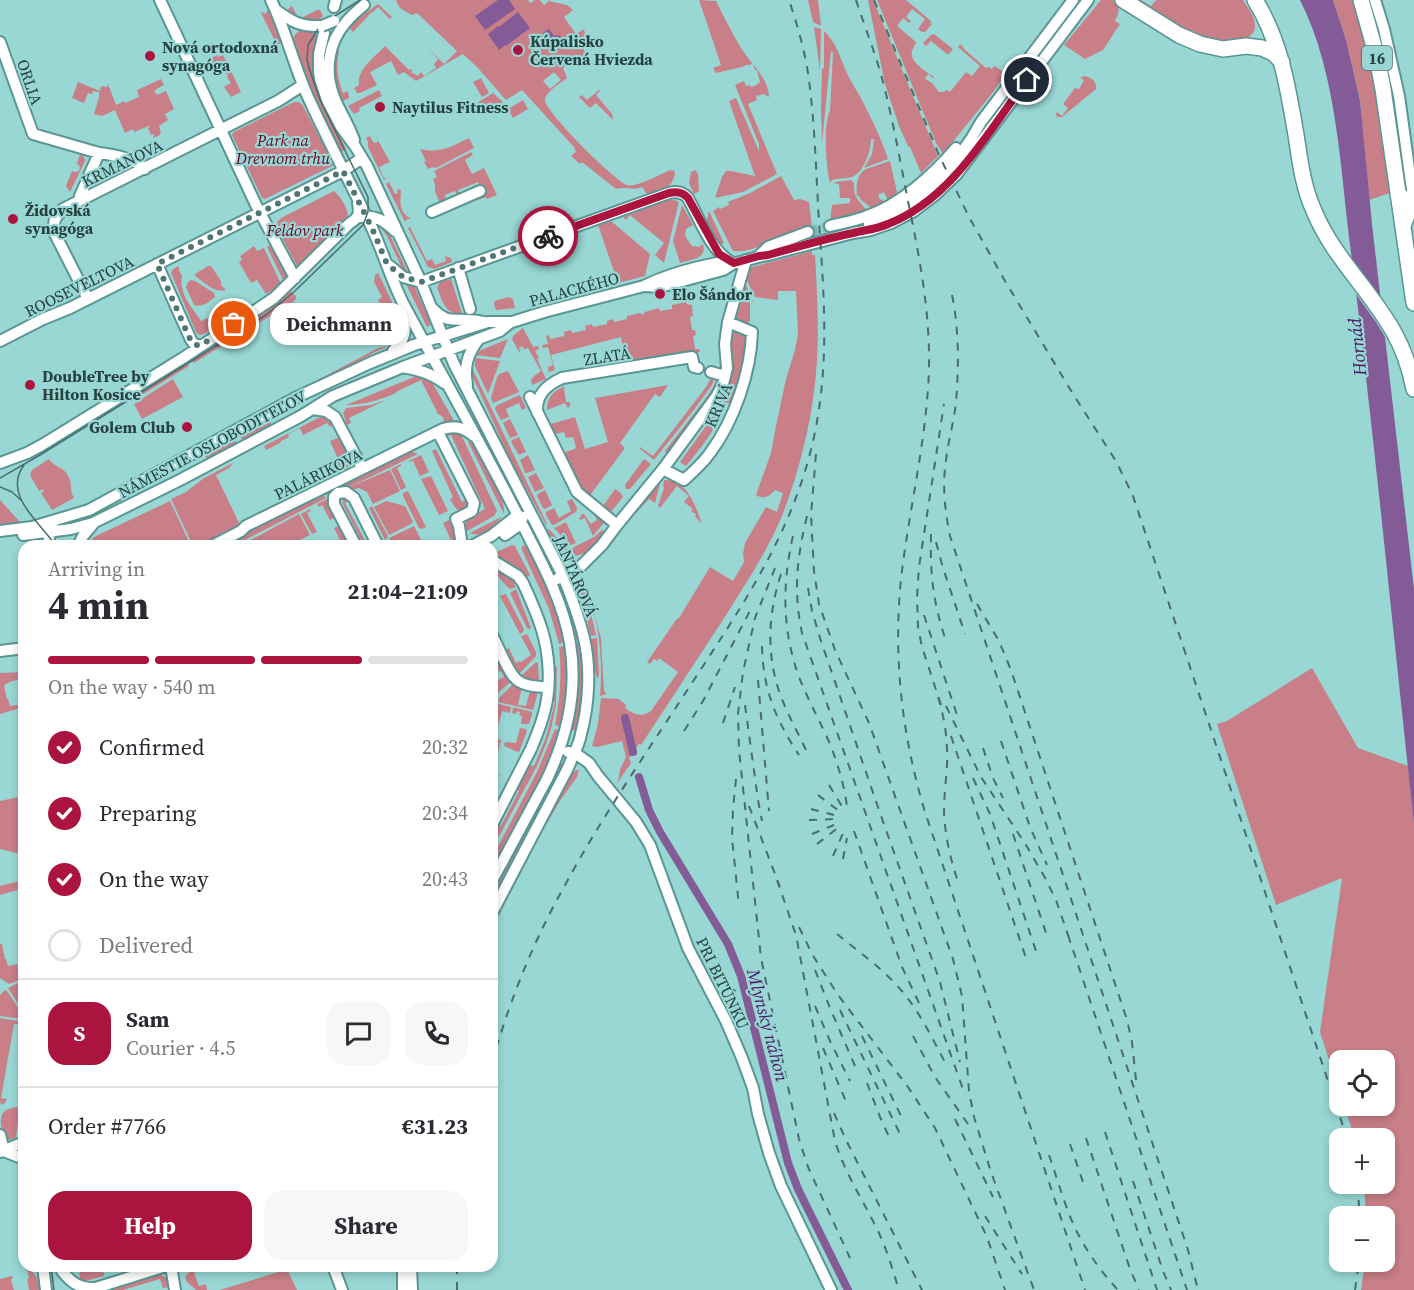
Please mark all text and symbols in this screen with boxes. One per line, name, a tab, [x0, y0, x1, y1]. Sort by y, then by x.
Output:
place label: Kúpalisko Červená Hviezda	[530, 30, 653, 70]
place label: Nová ortodoxná synagóga	[162, 36, 279, 76]
marker: Kúpalisko Červená Hviezda	[511, 43, 525, 57]
road number: 16	[1362, 46, 1392, 70]
marker: Nová ortodoxná synagóga	[143, 49, 157, 63]
pin	[1001, 54, 1052, 105]
street label: ORLIA	[12, 56, 48, 108]
icon: home	[1010, 63, 1043, 96]
place label: Naytilus Fitness	[392, 96, 509, 118]
marker: Naytilus Fitness	[373, 100, 387, 114]
park label: Park na Drevnom trhu	[235, 129, 331, 169]
street label: KRMANOVA	[78, 134, 167, 192]
place label: Židovská synagóga	[25, 199, 94, 239]
courier	[518, 206, 578, 266]
marker: Židovská synagóga	[6, 212, 20, 226]
park label: Feldov park	[266, 219, 344, 241]
icon: bike	[532, 220, 565, 253]
street label: ROOSEVELTOVA	[21, 250, 137, 322]
street label: PALACKÉHO	[527, 266, 621, 312]
place label: Elo Šándor	[672, 283, 753, 305]
marker: Elo Šándor	[653, 287, 667, 301]
pin	[208, 298, 259, 349]
callout: Deichmann	[270, 303, 408, 345]
icon: bag	[217, 307, 250, 340]
text: Deichmann	[286, 310, 392, 338]
water label: Hornád	[1341, 316, 1373, 378]
street label: ZLATÁ	[582, 341, 632, 371]
place label: DoubleTree by Hilton Kosice	[42, 365, 150, 405]
marker: DoubleTree by Hilton Kosice	[23, 378, 37, 392]
street label: KRIVÁ	[699, 379, 737, 431]
street label: NÁMESTIE OSLOBODITEĽOV	[114, 385, 310, 503]
place label: Golem Club	[89, 416, 175, 438]
marker: Golem Club	[180, 420, 194, 434]
street label: PALÁRIKOVA	[270, 443, 366, 505]
street label: JANTÁROVÁ	[549, 531, 603, 621]
text: Arriving in	[48, 555, 145, 583]
text: 21:04–21:09	[348, 576, 468, 606]
text: 4 min	[48, 579, 149, 632]
text: On the way · 540 m	[48, 673, 215, 701]
icon: check	[48, 731, 81, 764]
text: Confirmed	[99, 732, 204, 762]
text: 20:32	[422, 733, 468, 761]
icon: check	[48, 797, 81, 830]
text: Preparing	[99, 798, 196, 828]
text: 20:34	[422, 799, 468, 827]
icon: check	[48, 863, 81, 896]
text: On the way	[99, 864, 208, 894]
text: 20:43	[422, 865, 468, 893]
text: Delivered	[99, 930, 193, 960]
street label: PRI BITÚNKU	[691, 933, 755, 1033]
water label: Mlynský náhon	[741, 965, 795, 1084]
button: chat	[327, 1002, 390, 1065]
button: phone	[405, 1002, 468, 1065]
text: Sam	[126, 1004, 170, 1034]
text: S	[74, 1018, 85, 1048]
text: Courier · 4.5	[126, 1034, 235, 1062]
map controls	[1329, 1050, 1395, 1272]
button: locate	[1329, 1050, 1395, 1116]
text: Order #7766	[48, 1111, 166, 1141]
text: €31.23	[402, 1111, 468, 1141]
button: +	[1329, 1128, 1395, 1194]
button: Help	[48, 1191, 252, 1260]
button: Share	[264, 1191, 468, 1260]
button: −	[1329, 1206, 1395, 1272]

